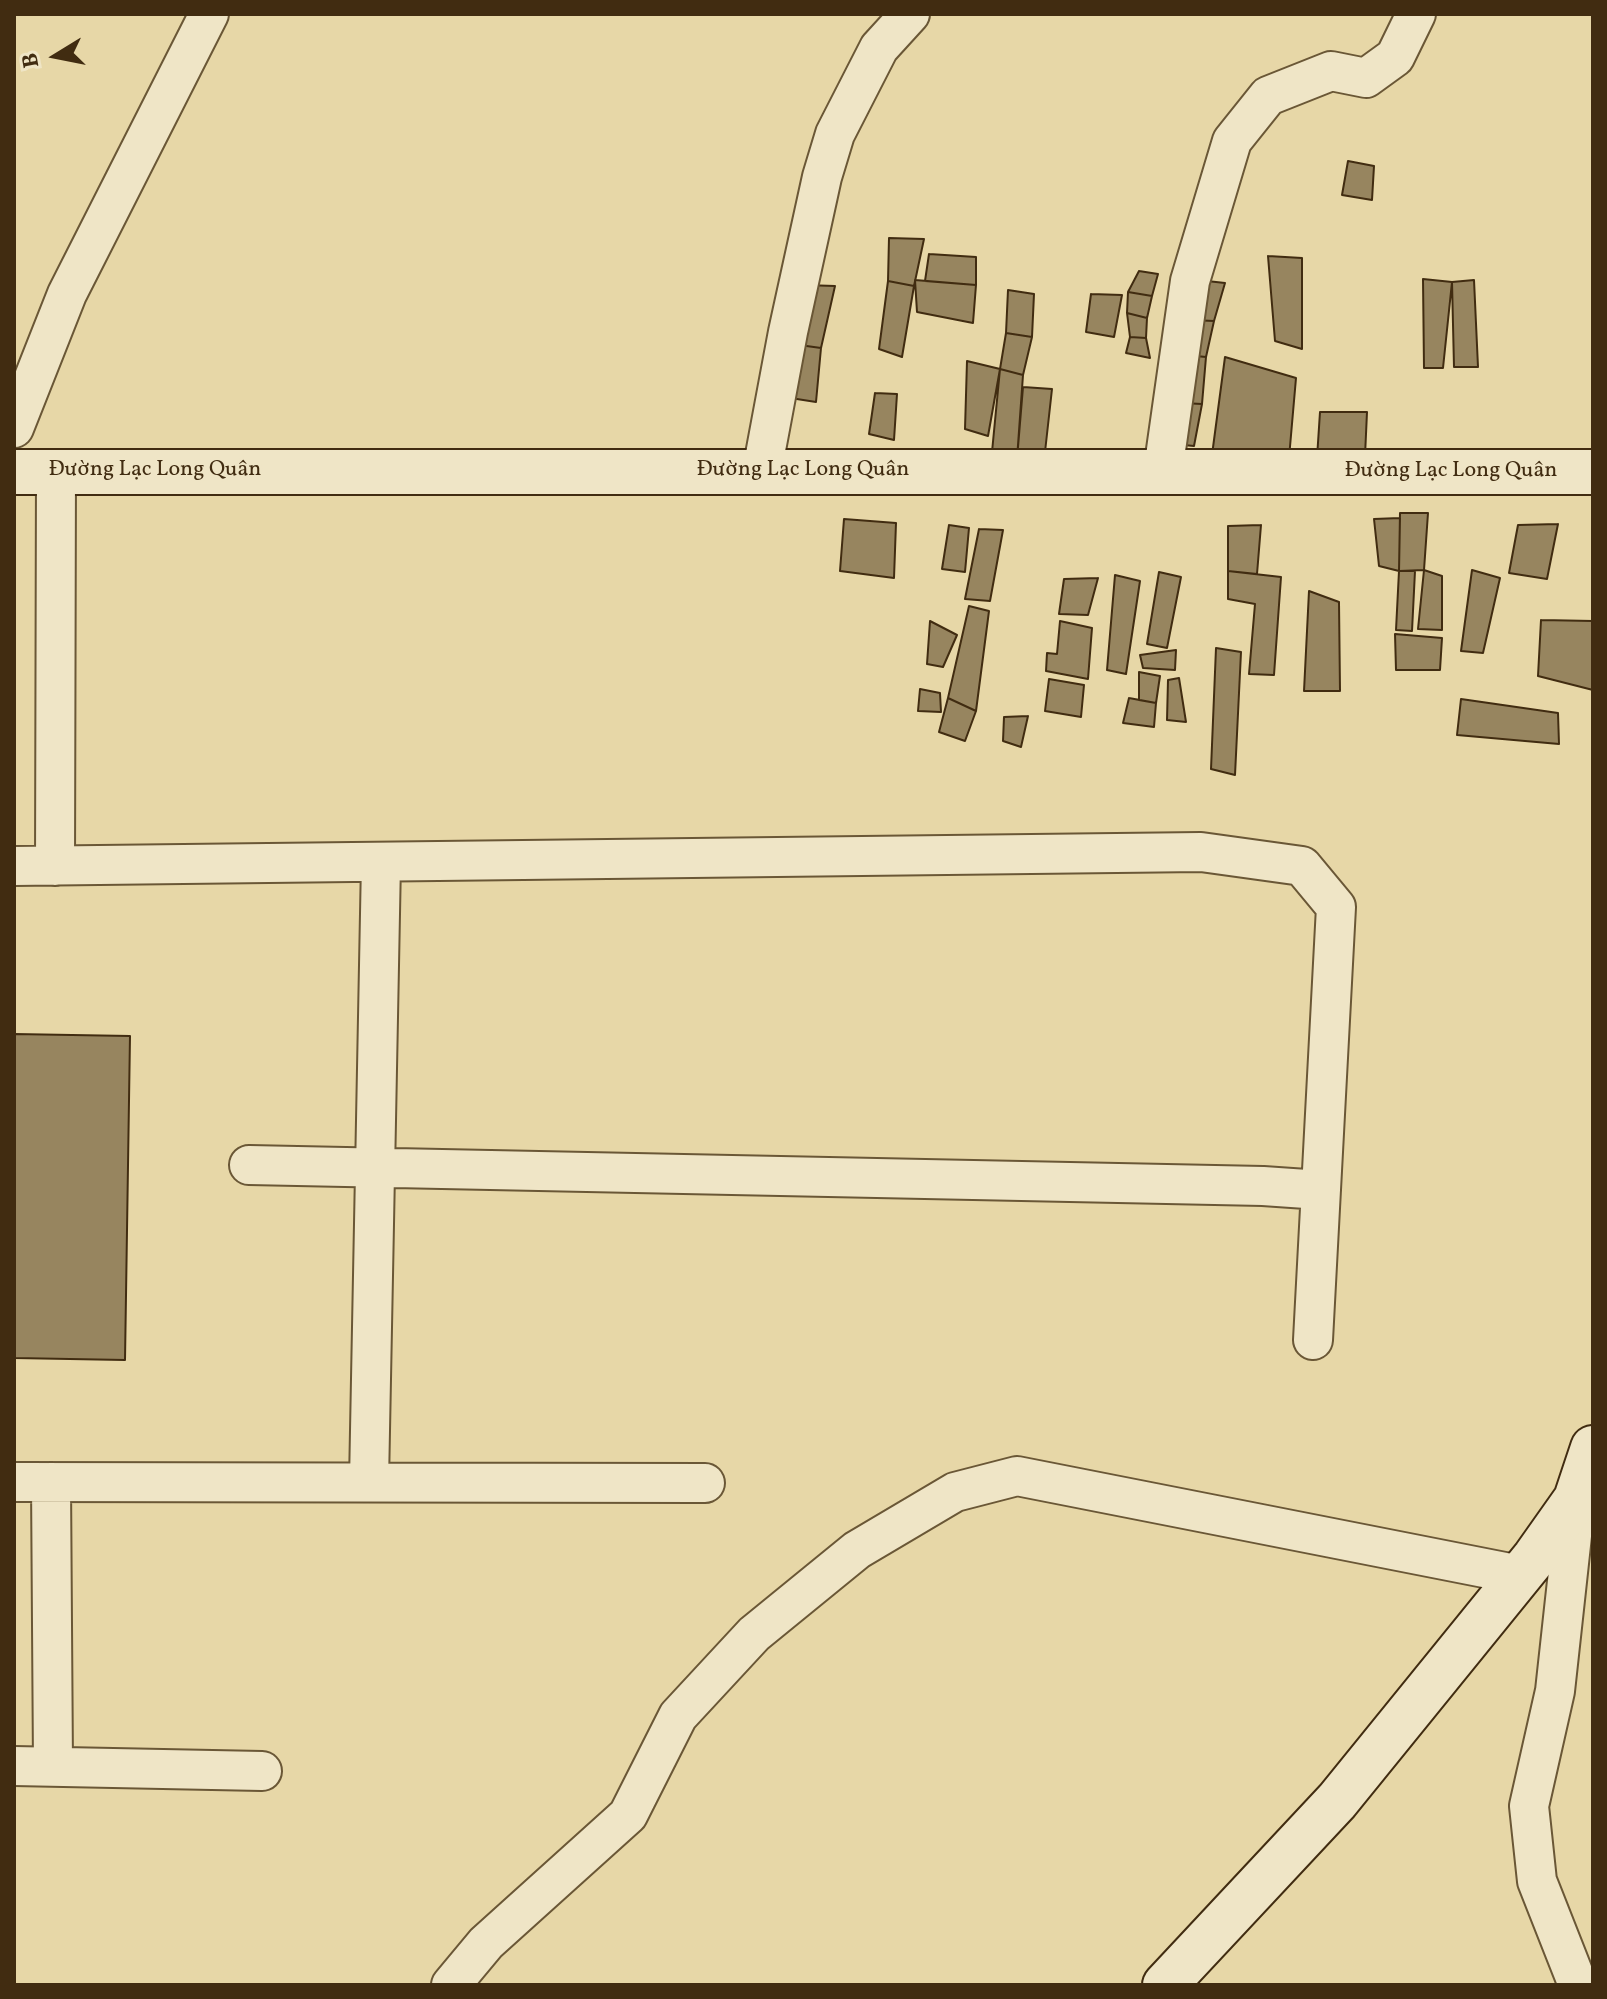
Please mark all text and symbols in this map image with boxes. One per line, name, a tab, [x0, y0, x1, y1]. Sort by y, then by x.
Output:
north arrow	[16, 16, 96, 96]
text: B	[15, 50, 48, 70]
street label: Đường Lạc Long Quân	[49, 458, 261, 484]
street label: Đường Lạc Long Quân	[697, 458, 909, 484]
street label: Đường Lạc Long Quân	[1345, 459, 1557, 485]

